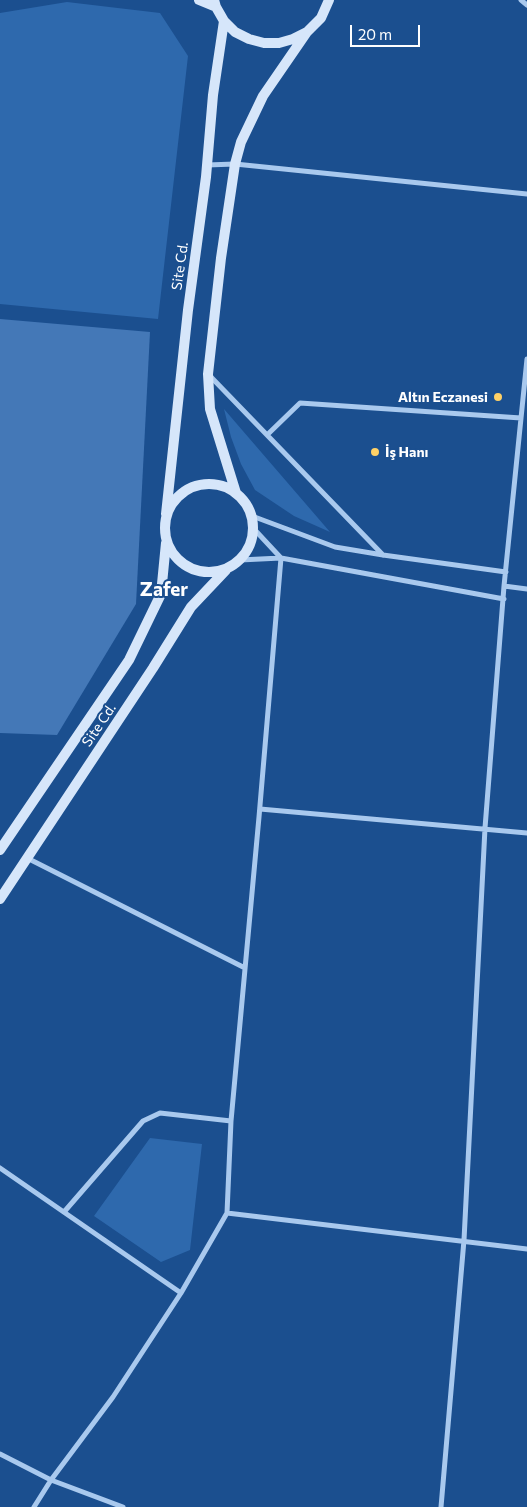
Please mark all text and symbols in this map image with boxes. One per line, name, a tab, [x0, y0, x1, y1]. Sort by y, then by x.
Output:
scale bar	[352, 15, 422, 47]
text: 20 m	[358, 25, 392, 43]
street label: Site Cd.	[168, 241, 192, 291]
place label: Altın Eczanesi	[398, 389, 488, 405]
marker: Altın Eczanesi	[492, 391, 504, 403]
place label: İş Hanı	[385, 444, 428, 460]
marker: İş Hanı	[369, 446, 381, 458]
district label: Zafer	[140, 579, 188, 601]
street label: Site Cd.	[78, 700, 120, 750]

